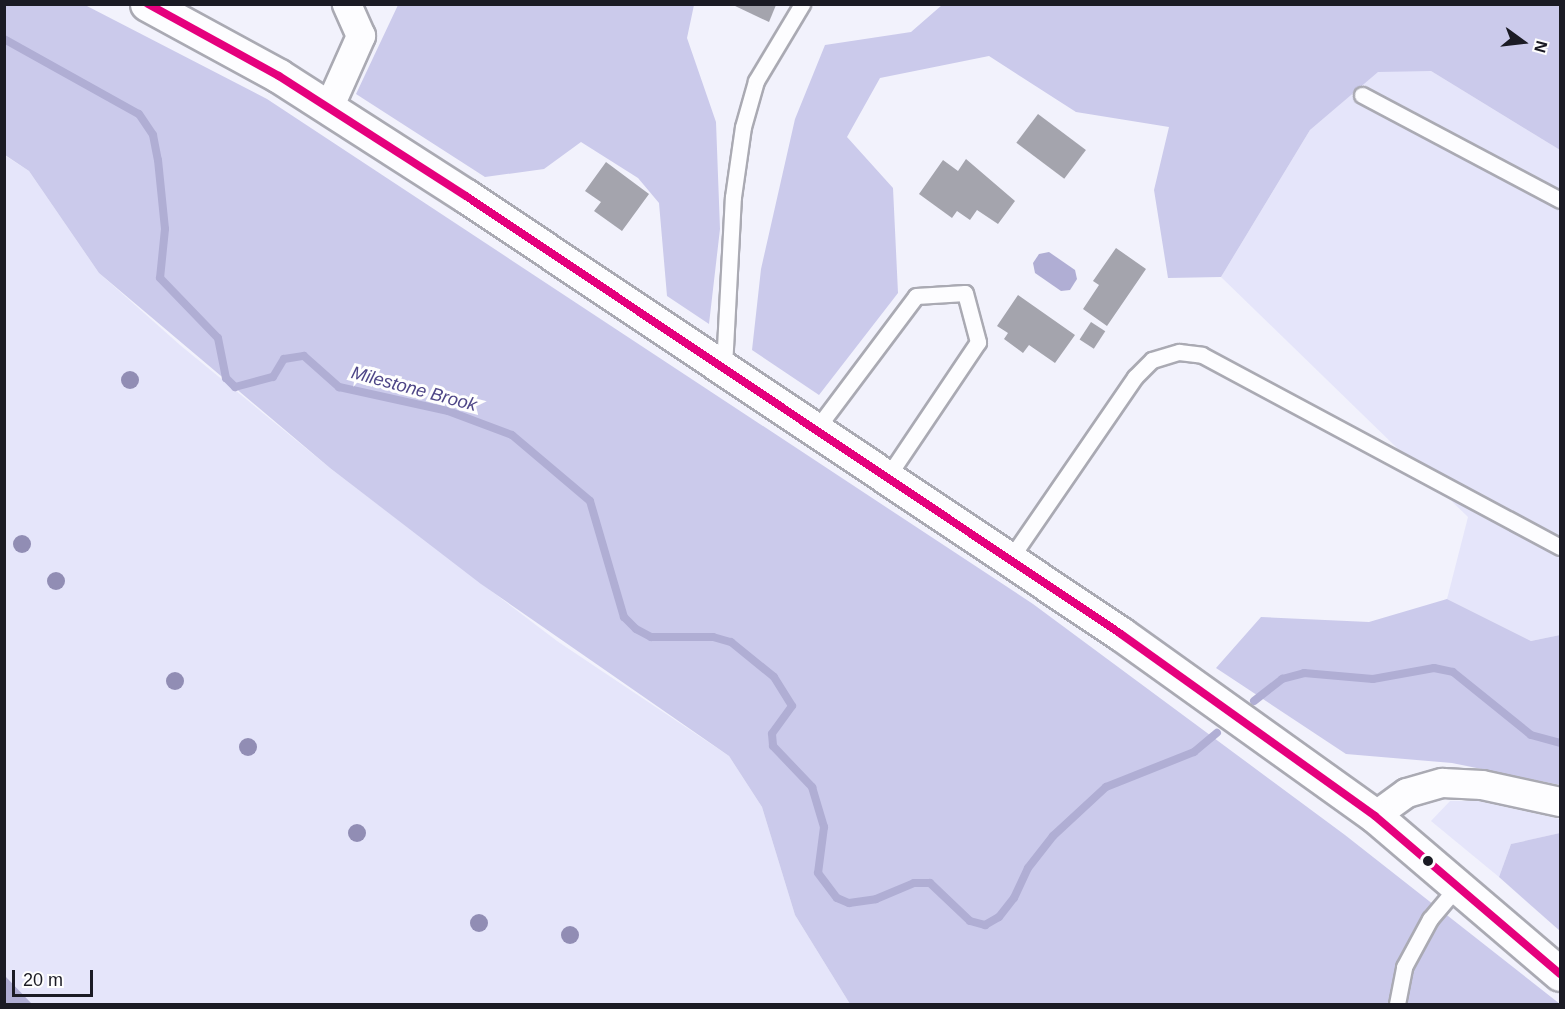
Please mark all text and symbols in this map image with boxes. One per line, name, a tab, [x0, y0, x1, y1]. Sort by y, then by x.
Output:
north arrow	[1493, 12, 1553, 72]
text: N	[1531, 39, 1551, 55]
water label: Milestone Brook	[349, 362, 479, 416]
unlabelled marker	[1422, 855, 1434, 867]
scale bar	[15, 958, 96, 996]
text: 20 m	[23, 970, 63, 990]

